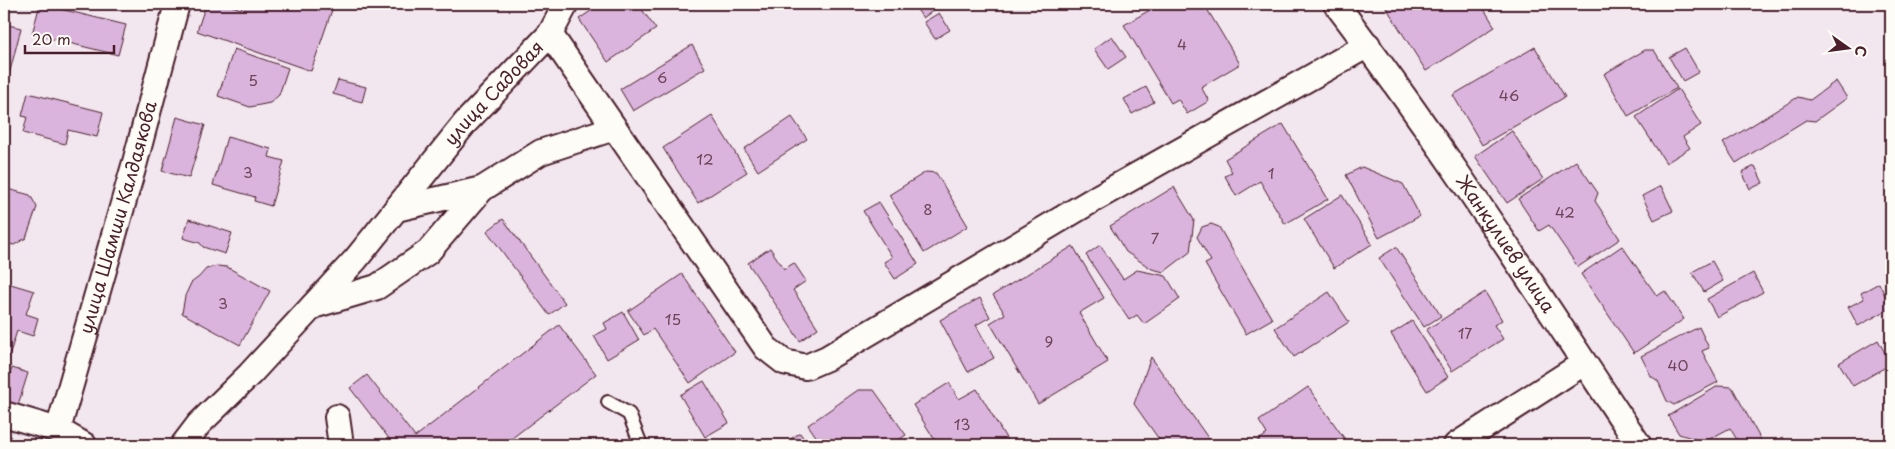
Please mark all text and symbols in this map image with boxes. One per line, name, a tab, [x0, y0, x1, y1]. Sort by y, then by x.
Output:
scale bar	[25, 22, 114, 54]
north arrow	[1822, 22, 1872, 72]
text: 20 m	[32, 27, 71, 50]
house number: 4	[1177, 32, 1187, 55]
street label: улица Садовая	[437, 34, 549, 151]
text: С	[1850, 44, 1873, 59]
house number: 6	[657, 65, 667, 88]
house number: 5	[248, 68, 258, 91]
house number: 46	[1499, 83, 1519, 106]
street label: улица Шамши Калдаякова	[71, 97, 163, 337]
house number: 12	[696, 147, 714, 170]
house number: 3	[243, 160, 253, 183]
house number: 1	[1268, 161, 1274, 184]
street label: Жанкулиев улица	[1450, 168, 1563, 318]
house number: 8	[923, 197, 933, 220]
house number: 42	[1555, 200, 1575, 223]
house number: 7	[1151, 226, 1160, 249]
house number: 3	[218, 291, 228, 314]
house number: 15	[665, 307, 681, 330]
house number: 17	[1458, 321, 1472, 344]
house number: 9	[1045, 329, 1053, 352]
house number: 40	[1668, 353, 1688, 376]
house number: 13	[954, 412, 970, 435]

